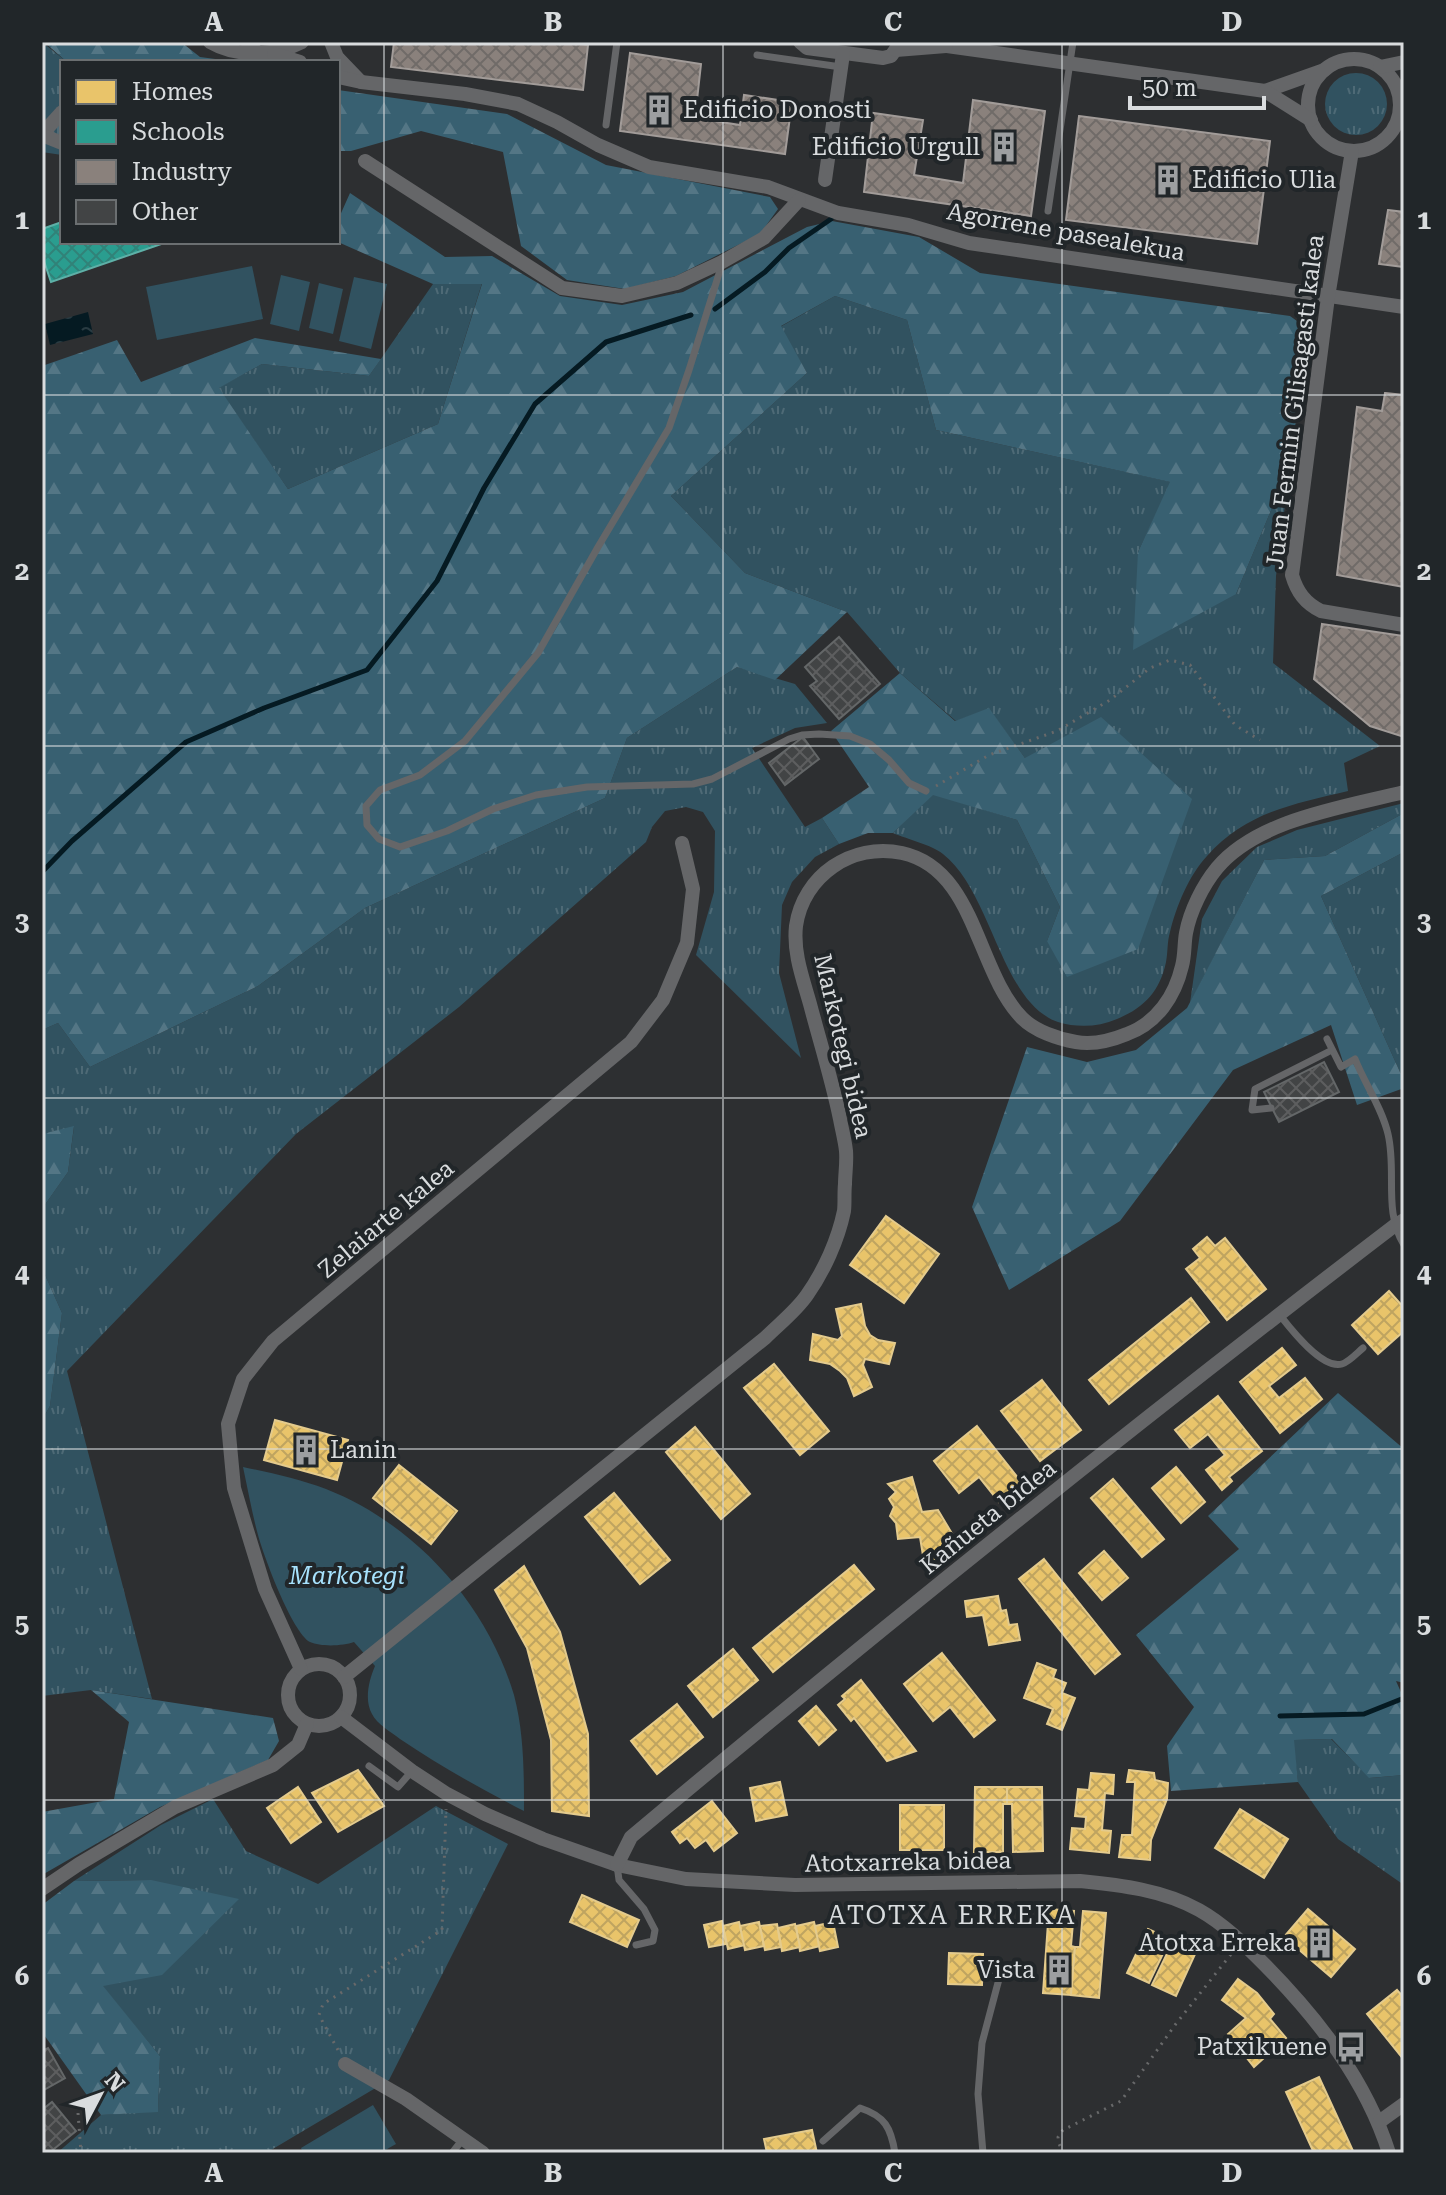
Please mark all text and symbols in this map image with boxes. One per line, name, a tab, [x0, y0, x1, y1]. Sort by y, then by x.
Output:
text: A	[205, 7, 224, 37]
text: B	[544, 7, 562, 37]
text: C	[884, 7, 902, 37]
text: D	[1222, 7, 1242, 37]
legend	[60, 60, 340, 244]
scale bar	[1130, 60, 1264, 110]
text: 50 m	[1142, 74, 1197, 102]
text: Homes	[132, 78, 213, 106]
building icon: Edificio Donosti	[642, 93, 676, 127]
place label: Edificio Donosti	[683, 96, 872, 124]
text: Schools	[132, 118, 225, 146]
building icon: Edificio Urgull	[987, 130, 1021, 164]
place label: Edificio Urgull	[812, 133, 980, 161]
text: Industry	[132, 158, 233, 186]
building icon: Edificio Ulia	[1151, 163, 1185, 197]
place label: Edificio Ulia	[1192, 166, 1336, 194]
street label: Agorrene pasealekua	[945, 197, 1187, 267]
text: Other	[132, 198, 199, 226]
text: 1	[15, 205, 29, 235]
text: 1	[1417, 205, 1431, 235]
street label: Juan Fermin Gilisagasti kalea	[1261, 233, 1329, 571]
text: 2	[15, 556, 29, 586]
text: 2	[1417, 556, 1431, 586]
text: 3	[15, 907, 29, 937]
text: 3	[1417, 907, 1431, 937]
street label: Markotegi bidea	[808, 951, 878, 1141]
street label: Zelaiarte kalea	[313, 1154, 459, 1284]
text: 4	[15, 1258, 30, 1288]
text: 4	[1417, 1258, 1432, 1288]
building icon: Lanin	[289, 1433, 323, 1467]
place label: Lanin	[330, 1436, 397, 1464]
street label: Kañueta bidea	[915, 1454, 1061, 1580]
park label: Markotegi	[288, 1562, 405, 1590]
text: 5	[15, 1609, 29, 1639]
text: 5	[1417, 1609, 1431, 1639]
street label: Atotxarreka bidea	[804, 1846, 1012, 1878]
district label: ATOTXA ERREKA	[827, 1900, 1077, 1930]
building icon: Atotxa Erreka	[1303, 1926, 1337, 1960]
place label: Atotxa Erreka	[1139, 1929, 1296, 1957]
building icon: Vista	[1042, 1953, 1076, 1987]
place label: Vista	[977, 1956, 1035, 1984]
text: 6	[15, 1961, 29, 1991]
text: 6	[1417, 1961, 1431, 1991]
bus stop icon: Patxikuene	[1334, 2030, 1368, 2064]
place label: Patxikuene	[1197, 2033, 1327, 2061]
north arrow	[60, 2055, 140, 2135]
text: N	[100, 2068, 130, 2097]
text: A	[205, 2158, 224, 2188]
text: B	[544, 2158, 562, 2188]
text: C	[884, 2158, 902, 2188]
text: D	[1222, 2158, 1242, 2188]

